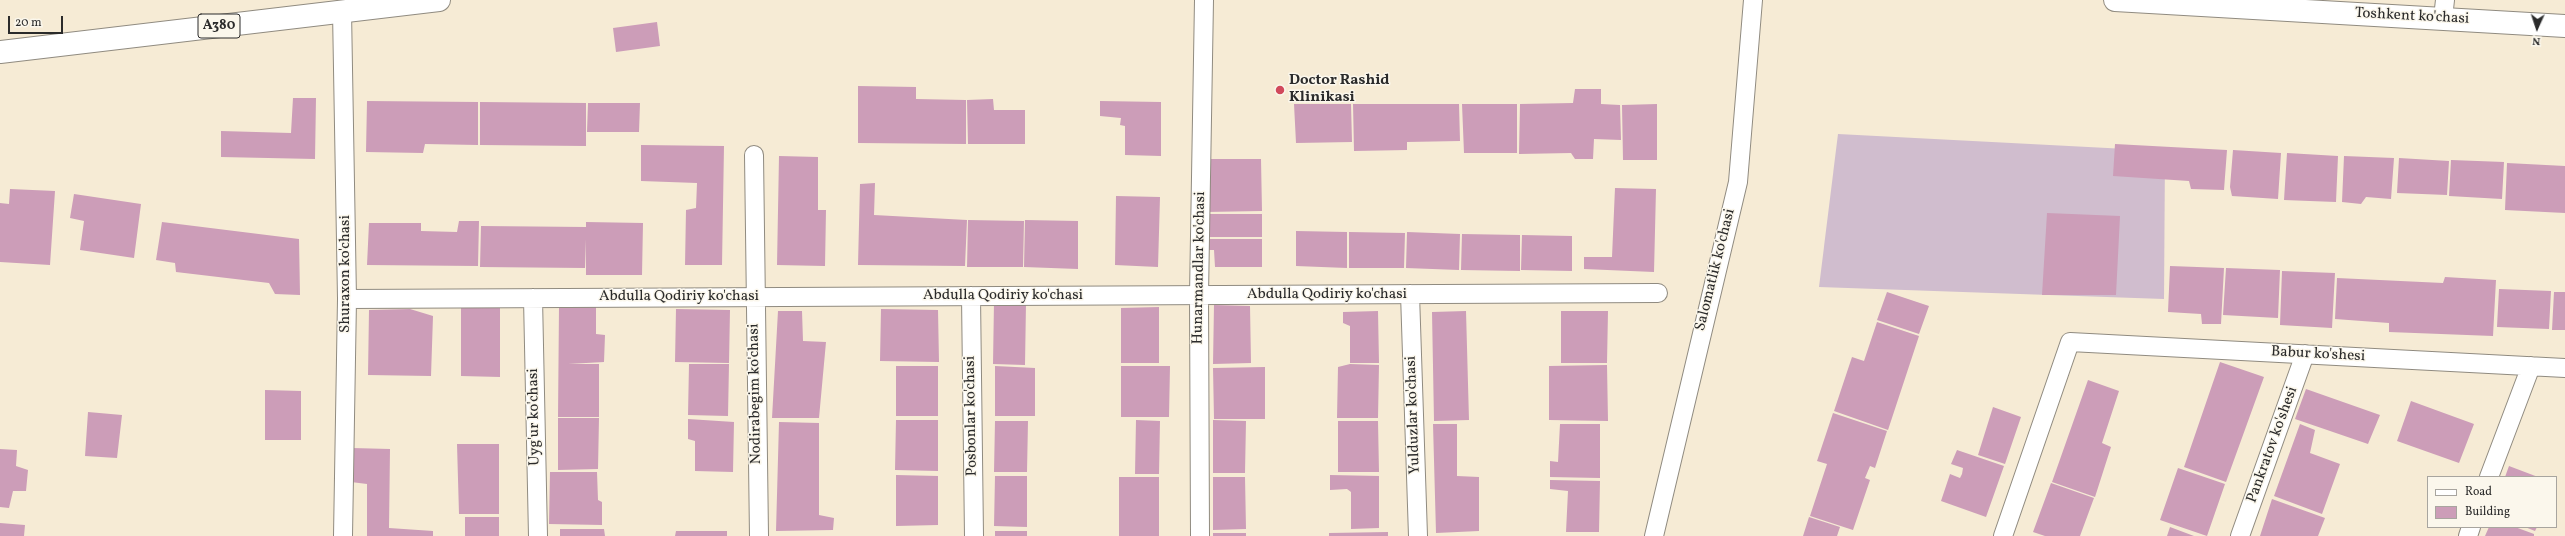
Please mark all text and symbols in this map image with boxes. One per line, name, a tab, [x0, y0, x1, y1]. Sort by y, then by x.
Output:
street label: Toshkent ko'chasi	[2354, 5, 2470, 29]
scale bar	[10, 8, 65, 34]
north arrow	[2517, 8, 2557, 48]
road number: A380	[198, 14, 240, 38]
text: 20 m	[15, 15, 42, 31]
text: N	[2532, 33, 2541, 48]
place label: Doctor Rashid Klinikasi	[1289, 72, 1389, 107]
marker: Doctor Rashid Klinikasi	[1274, 84, 1286, 96]
street label: Hunarmandlar ko'chasi	[1190, 191, 1210, 345]
street label: Salomatlik ko'chasi	[1692, 207, 1740, 333]
street label: Shuraxon ko'chasi	[337, 215, 355, 333]
street label: Abdulla Qodiriy ko'chasi	[1247, 286, 1407, 304]
street label: Abdulla Qodiriy ko'chasi	[923, 287, 1083, 305]
street label: Abdulla Qodiriy ko'chasi	[599, 288, 759, 306]
street label: Nodirabegim ko'chasi	[746, 323, 766, 465]
street label: Babur ko'shesi	[2270, 344, 2366, 366]
street label: Yulduzlar ko'chasi	[1403, 355, 1425, 475]
street label: Posbonlar ko'chasi	[962, 356, 982, 476]
street label: Uyg'ur ko'chasi	[525, 368, 545, 466]
street label: Pankratov ko'shesi	[2244, 384, 2302, 506]
legend	[2427, 476, 2557, 528]
text: Road	[2465, 484, 2492, 500]
text: Building	[2465, 504, 2510, 520]

